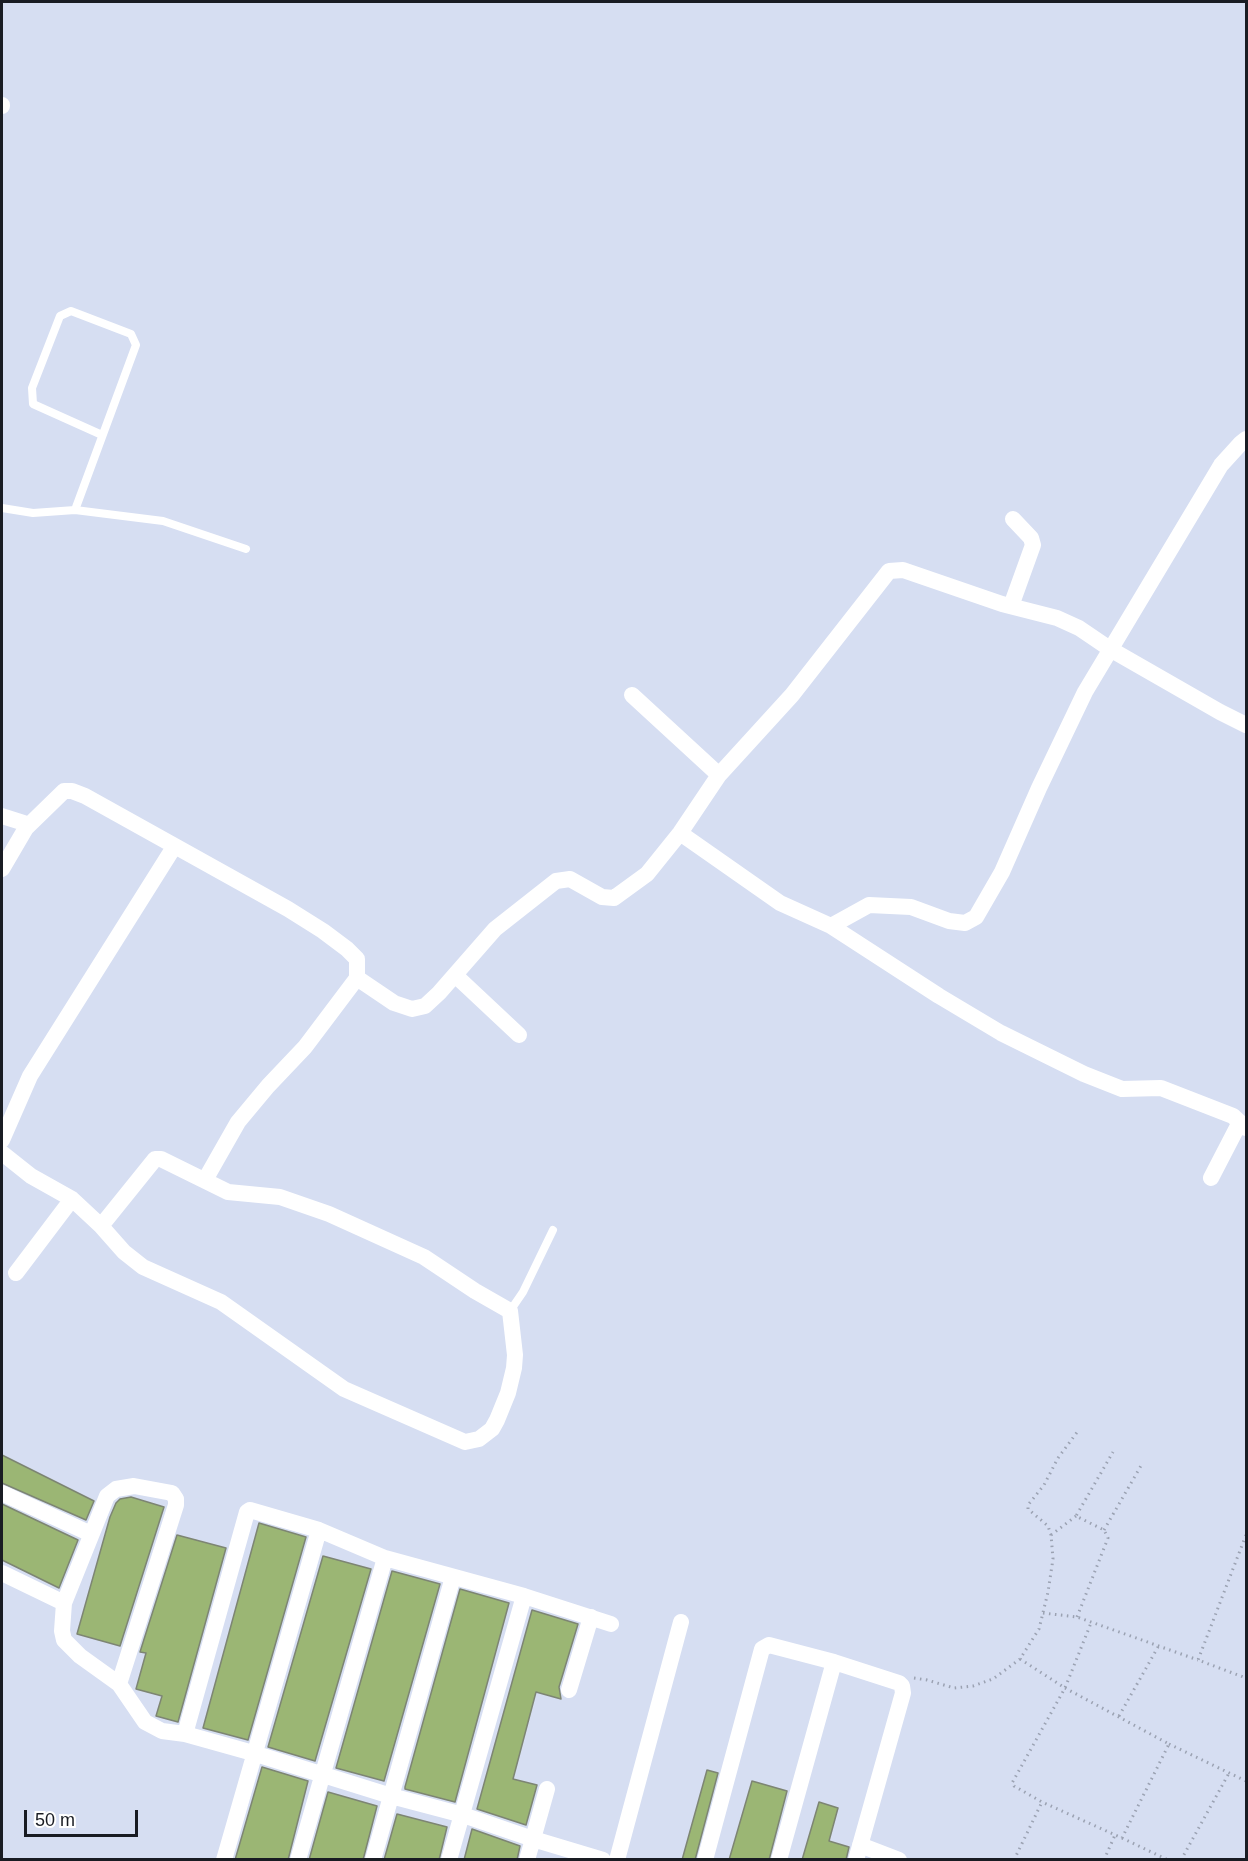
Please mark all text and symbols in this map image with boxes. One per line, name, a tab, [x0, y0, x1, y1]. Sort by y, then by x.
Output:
scale bar	[27, 1798, 141, 1836]
text: 50 m	[35, 1810, 75, 1830]

